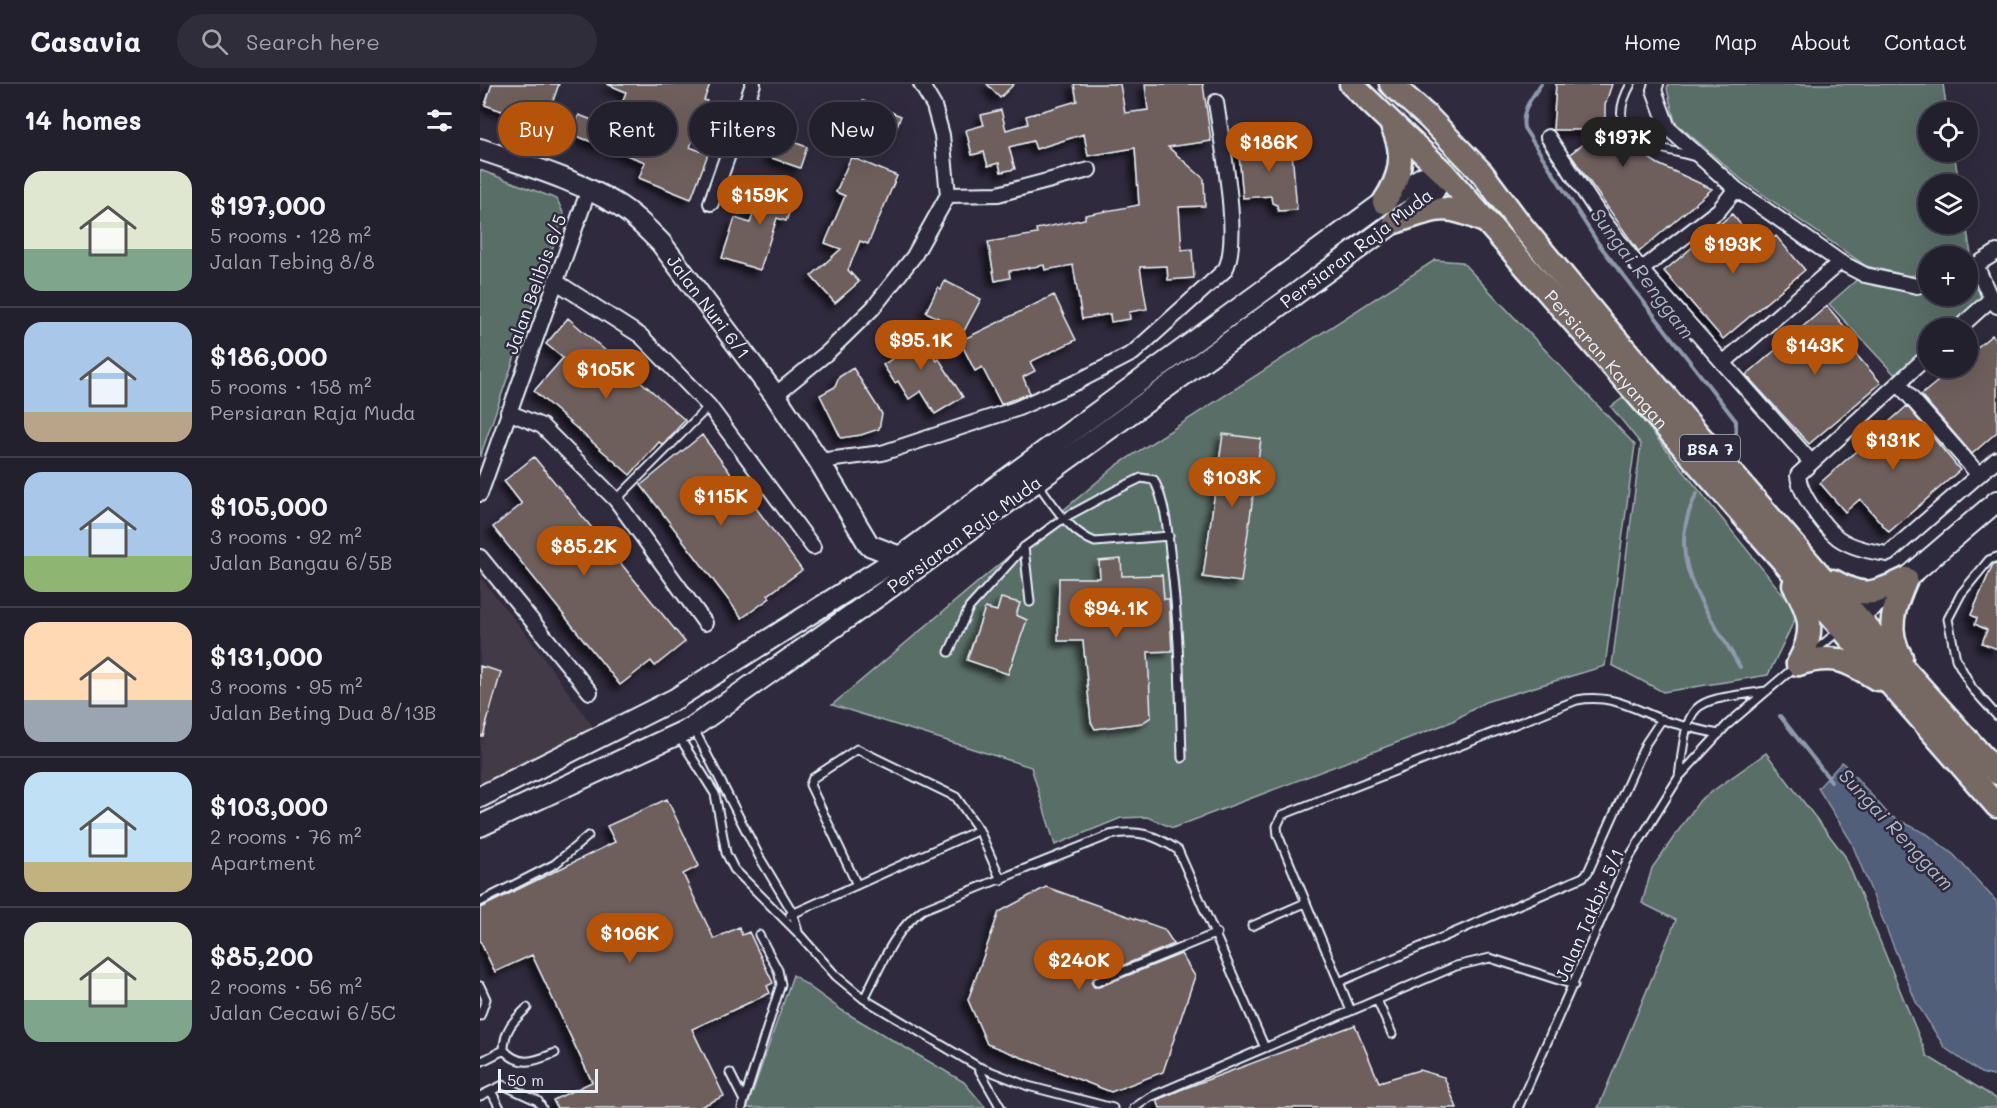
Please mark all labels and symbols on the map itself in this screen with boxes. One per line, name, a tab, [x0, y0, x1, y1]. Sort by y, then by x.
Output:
pin: $197K	[1581, 117, 1665, 168]
pin: $186K	[1227, 122, 1311, 173]
pin: $159K	[718, 175, 802, 226]
street label: Persiaran Raja Muda	[1275, 183, 1437, 313]
water label: Sungai Renggam	[1585, 202, 1701, 344]
street label: Jalan Belibis 6/5	[499, 211, 571, 357]
pin: $193K	[1691, 224, 1775, 275]
street label: Jalan Nuri 6/1	[662, 249, 756, 363]
street label: Persiaran Kayangan	[1539, 285, 1674, 434]
pin: $95.1K	[872, 320, 970, 371]
pin: $143K	[1773, 325, 1857, 376]
pin: $105K	[564, 349, 648, 400]
pin: $131K	[1851, 420, 1935, 471]
road number: BSA 7	[1680, 435, 1740, 461]
pin: $103K	[1190, 457, 1274, 508]
street label: Persiaran Raja Muda	[882, 470, 1046, 598]
pin: $115K	[679, 476, 763, 527]
pin: $85.2K	[535, 526, 633, 577]
pin: $94.1K	[1067, 588, 1165, 639]
water label: Sungai Renggam	[1834, 762, 1960, 896]
street label: Jalan Takbir 5/1	[1549, 845, 1629, 985]
pin: $106K	[588, 913, 672, 964]
pin: $240K	[1037, 940, 1121, 991]
scale bar	[498, 1066, 598, 1094]

